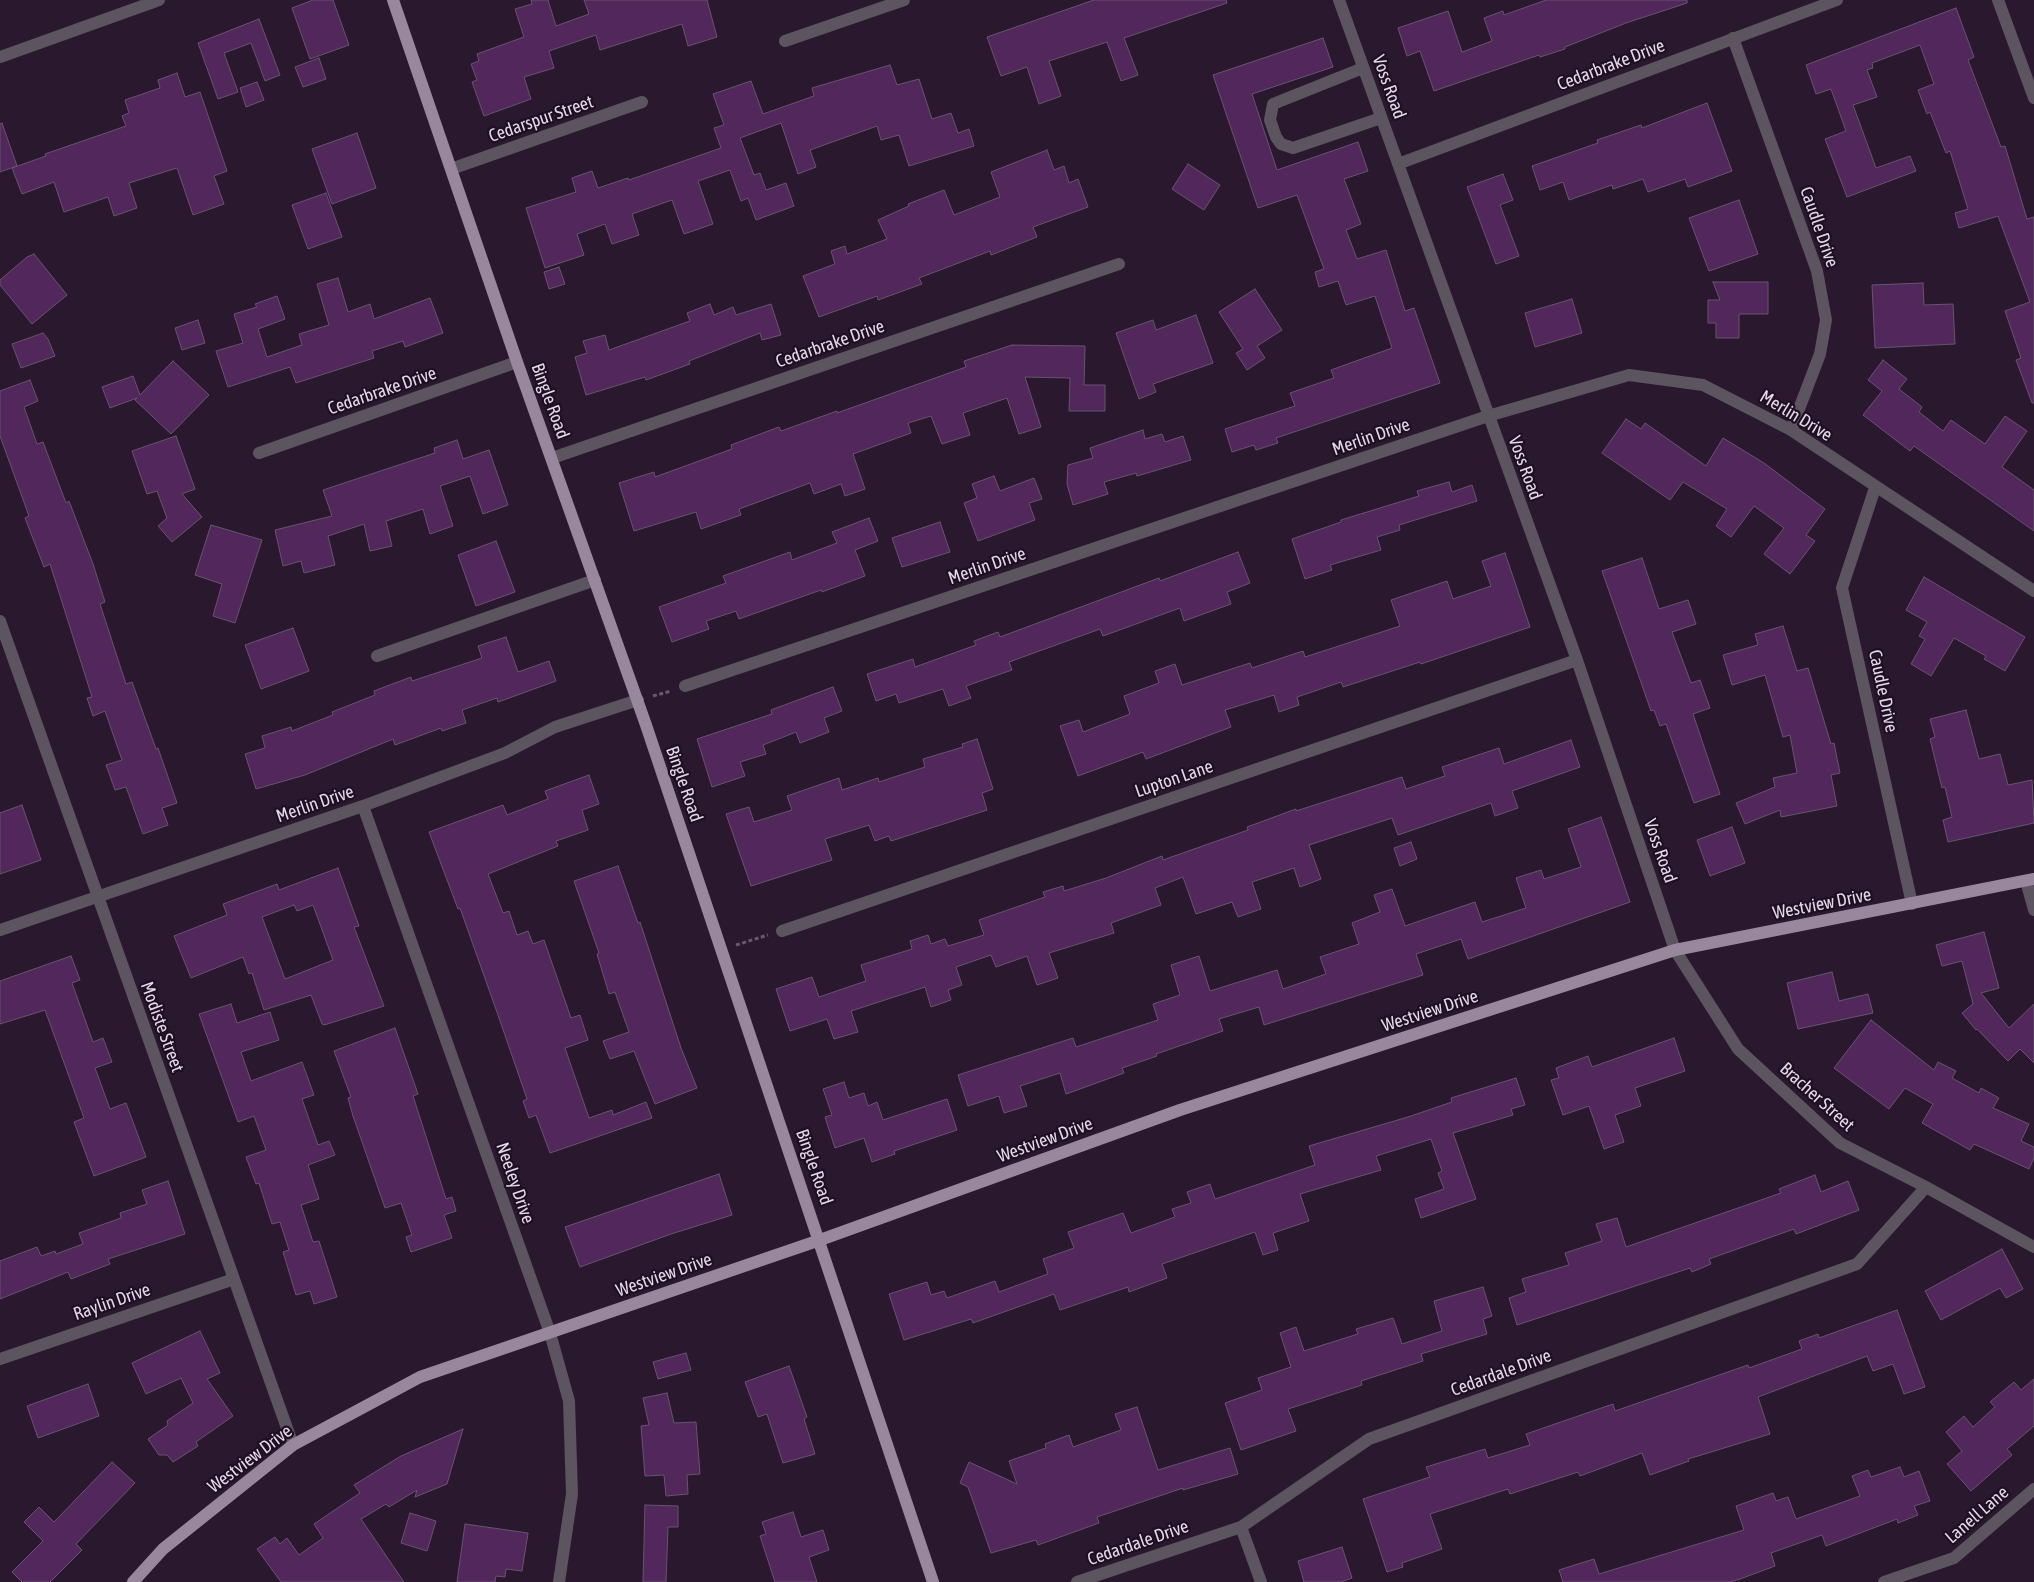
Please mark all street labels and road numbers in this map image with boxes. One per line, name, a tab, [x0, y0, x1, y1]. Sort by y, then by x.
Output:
street label: Cedarbrake Drive	[1554, 35, 1668, 95]
street label: Voss Road	[1368, 52, 1410, 122]
street label: Cedarspur Street	[486, 91, 596, 147]
street label: Caudle Drive	[1795, 184, 1843, 270]
street label: Cedarbrake Drive	[773, 315, 887, 373]
street label: Bingle Road	[526, 360, 574, 442]
street label: Cedarbrake Drive	[325, 362, 439, 420]
street label: Merlin Drive	[1756, 386, 1836, 446]
street label: Merlin Drive	[1329, 414, 1413, 460]
street label: Voss Road	[1504, 433, 1546, 503]
street label: Merlin Drive	[945, 543, 1029, 589]
street label: Caudle Drive	[1864, 648, 1902, 734]
street label: Bingle Road	[661, 743, 707, 825]
street label: Lupton Lane	[1132, 756, 1216, 802]
street label: Merlin Drive	[273, 781, 357, 827]
street label: Voss Road	[1639, 816, 1681, 886]
street label: Westview Drive	[1771, 884, 1873, 924]
street label: Modiste Street	[136, 979, 188, 1075]
street label: Westview Drive	[1379, 985, 1481, 1037]
street label: Bracher Street	[1775, 1058, 1859, 1136]
street label: Westview Drive	[994, 1113, 1096, 1167]
street label: Bingle Road	[791, 1126, 837, 1208]
street label: Neeley Drive	[491, 1140, 539, 1226]
street label: Westview Drive	[613, 1249, 715, 1301]
street label: Raylin Drive	[71, 1279, 153, 1325]
street label: Cedardale Drive	[1448, 1345, 1554, 1401]
street label: Westview Drive	[204, 1420, 296, 1498]
street label: Lanell Lane	[1941, 1482, 2013, 1548]
street label: Cedardale Drive	[1085, 1516, 1191, 1570]

